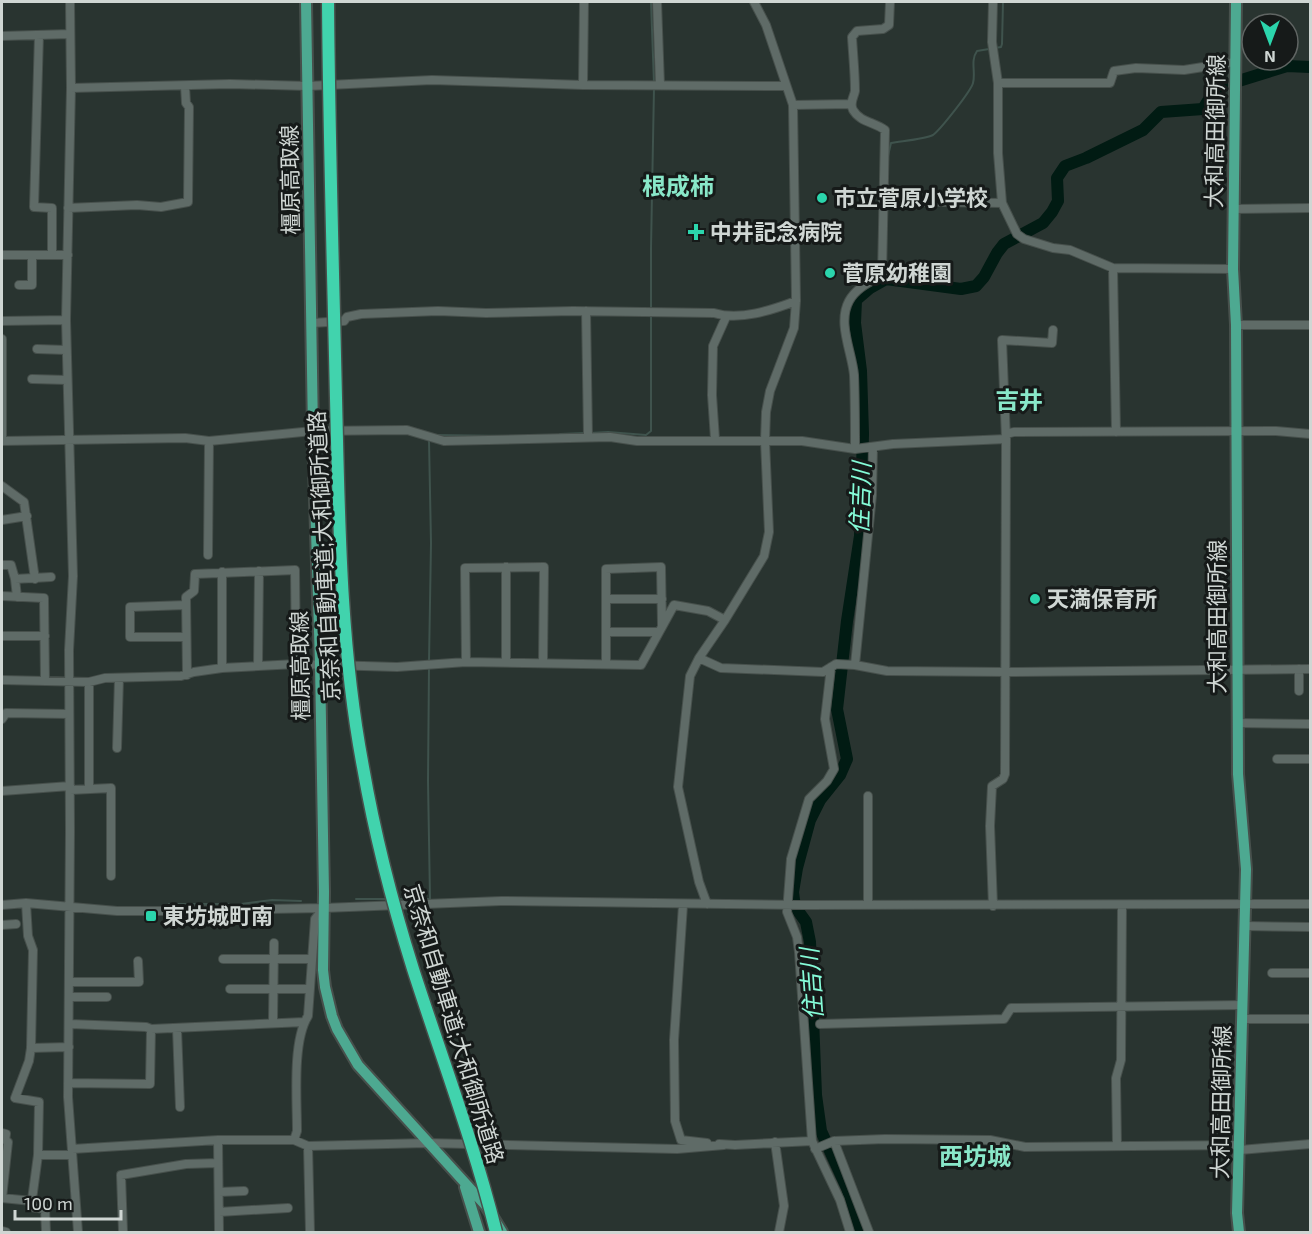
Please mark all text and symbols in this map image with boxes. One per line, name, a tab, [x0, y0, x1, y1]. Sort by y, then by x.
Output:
north arrow	[1240, 12, 1300, 72]
text: N	[1264, 48, 1276, 67]
street label: 大和高田御所線	[1200, 54, 1228, 208]
street label: 橿原高取線	[275, 125, 303, 235]
district label: 根成柿	[642, 171, 714, 200]
place label: 市立菅原小学校	[834, 184, 988, 210]
marker: 市立菅原小学校	[815, 191, 829, 205]
place label: 中井記念病院	[710, 218, 842, 244]
marker: 中井記念病院	[687, 223, 705, 241]
place label: 菅原幼稚園	[842, 259, 952, 285]
marker: 菅原幼稚園	[823, 266, 837, 280]
district label: 吉井	[995, 385, 1043, 414]
street label: 京奈和自動車道;大和御所道路	[302, 410, 344, 702]
water label: 住吉川	[844, 458, 875, 534]
street label: 大和高田御所線	[1203, 540, 1229, 694]
place label: 天満保育所	[1047, 585, 1157, 611]
marker: 天満保育所	[1028, 592, 1042, 606]
street label: 橿原高取線	[285, 611, 313, 721]
street label: 京奈和自動車道;大和御所道路	[400, 881, 510, 1167]
place label: 東坊城町南	[163, 902, 273, 928]
marker: 東坊城町南	[144, 909, 158, 923]
water label: 住吉川	[793, 944, 827, 1021]
street label: 大和高田御所線	[1206, 1025, 1234, 1179]
district label: 西坊城	[939, 1141, 1011, 1170]
scale bar	[15, 1183, 122, 1221]
text: 100 m	[24, 1192, 73, 1214]

